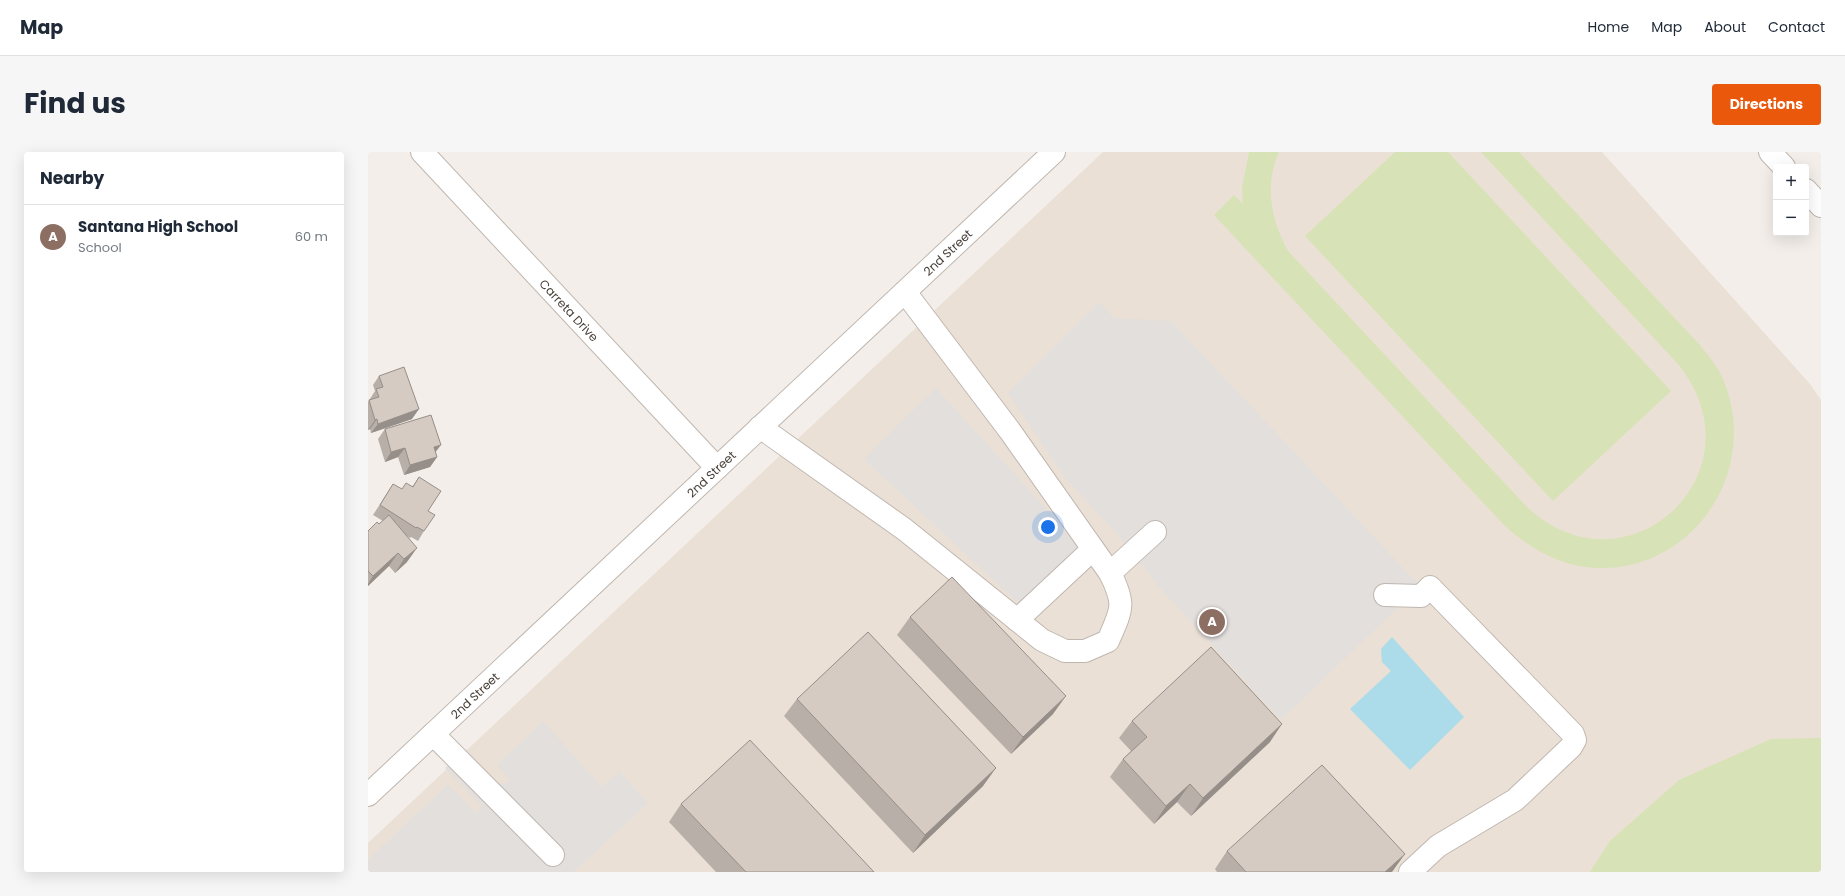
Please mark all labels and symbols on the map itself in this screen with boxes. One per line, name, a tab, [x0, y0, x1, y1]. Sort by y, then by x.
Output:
street label: 2nd Street	[919, 225, 975, 279]
street label: Carreta Drive	[536, 275, 603, 345]
street label: 2nd Street	[683, 446, 739, 501]
your location	[1038, 517, 1058, 537]
pin: A	[1199, 607, 1225, 637]
street label: 2nd Street	[446, 668, 503, 722]

